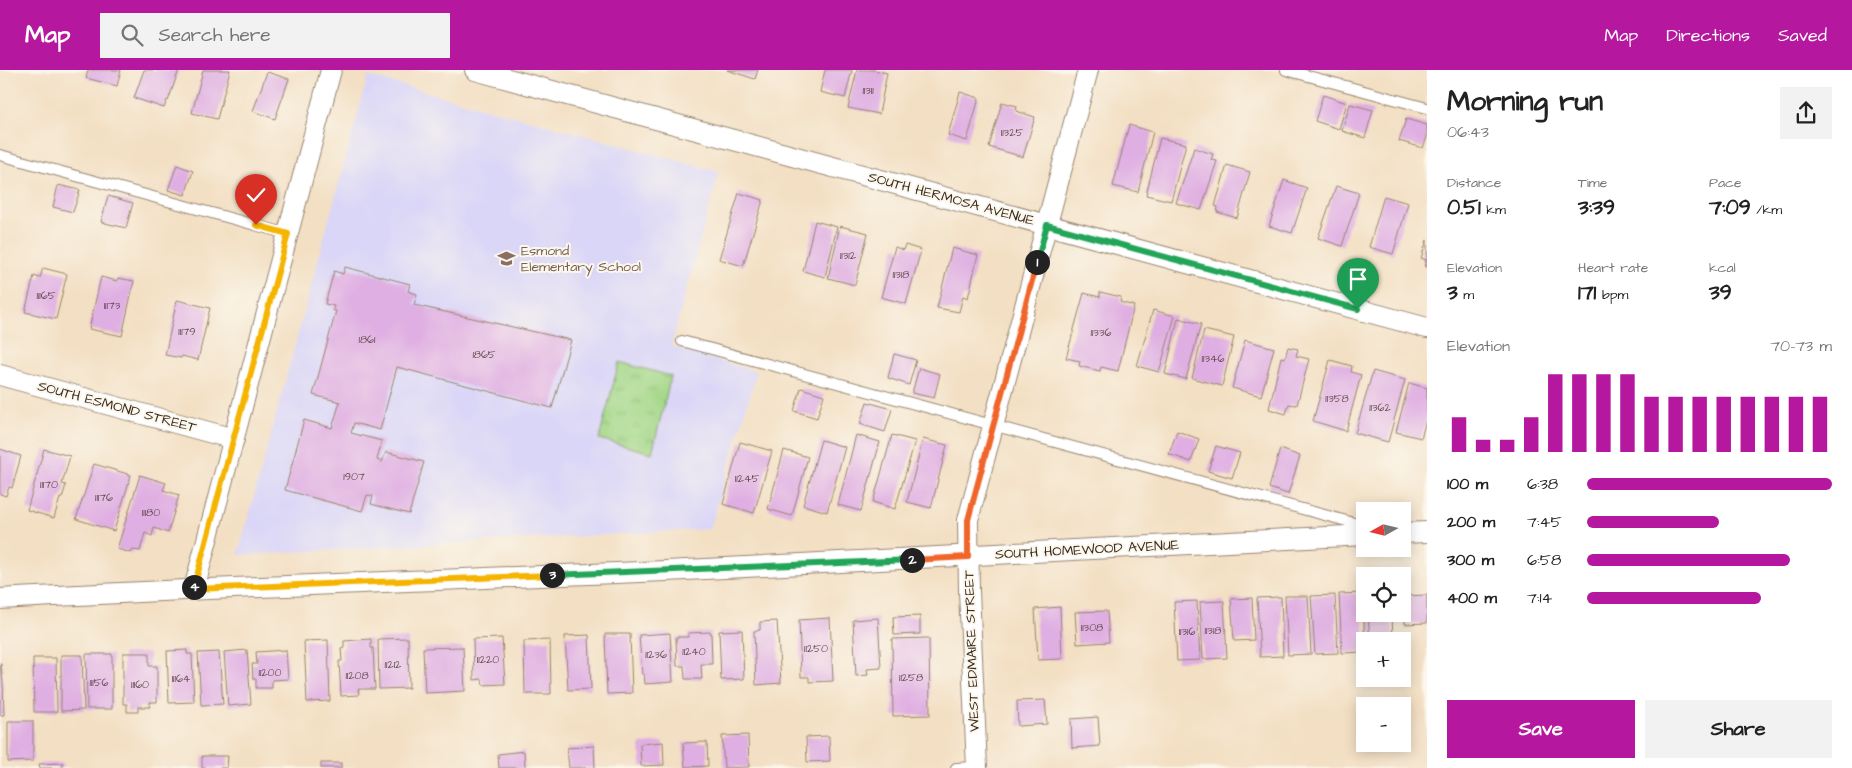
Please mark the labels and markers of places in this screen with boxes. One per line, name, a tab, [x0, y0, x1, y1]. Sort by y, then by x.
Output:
pin	[235, 174, 277, 225]
place label: Esmond Elementary School	[521, 241, 641, 277]
school or university icon: Esmond Elementary School	[497, 249, 517, 269]
pin: 1	[1024, 250, 1050, 274]
pin	[1337, 258, 1379, 309]
pin: 2	[900, 548, 924, 572]
pin: 3	[540, 562, 564, 588]
pin: 4	[182, 574, 206, 600]

